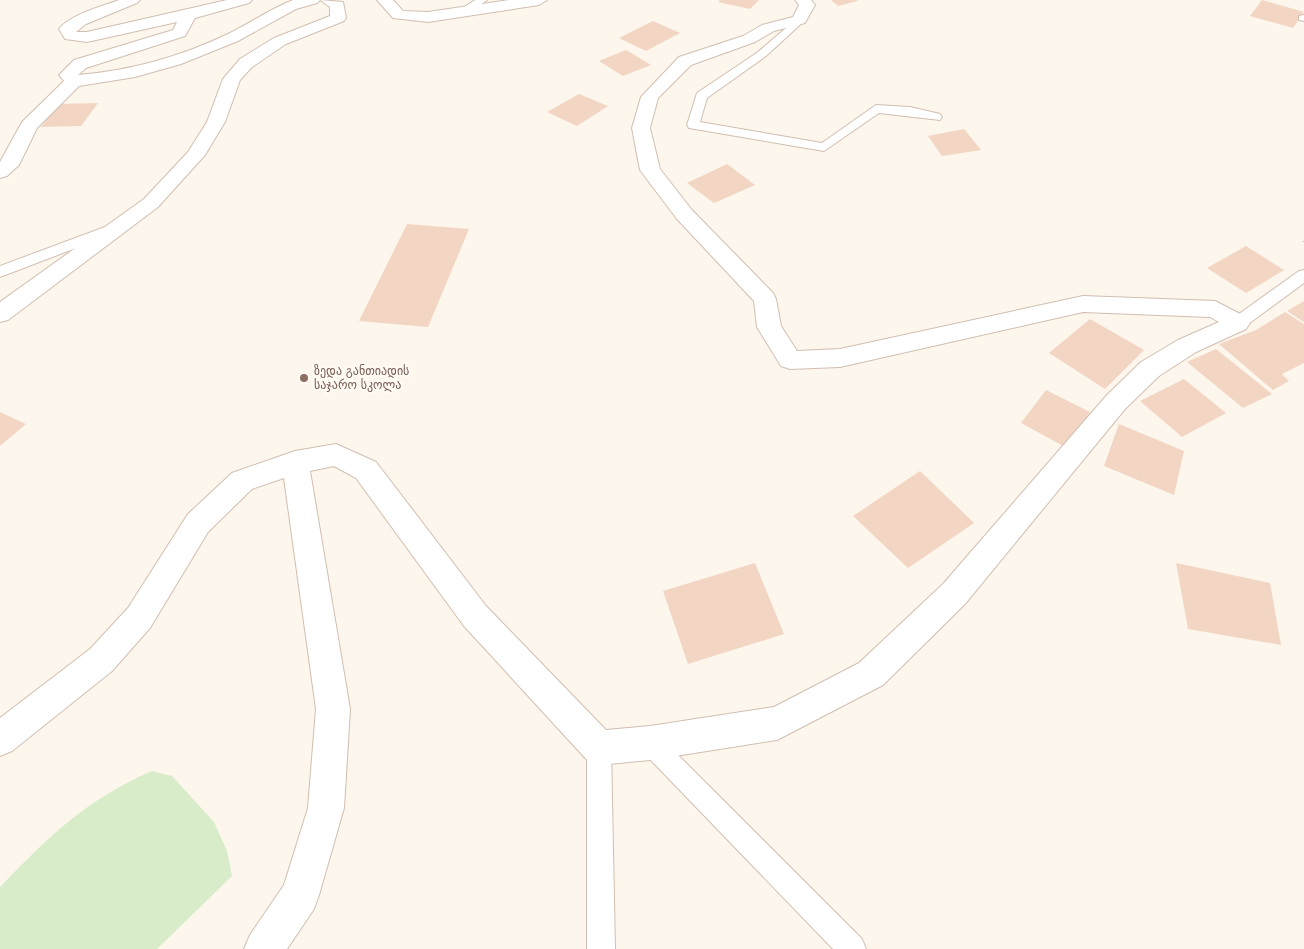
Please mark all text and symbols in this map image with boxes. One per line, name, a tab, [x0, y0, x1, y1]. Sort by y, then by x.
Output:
place label: ზედა განთიადის საჯარო სკოლა	[314, 364, 409, 392]
marker: ზედა განთიადის საჯარო სკოლა	[298, 372, 310, 384]

